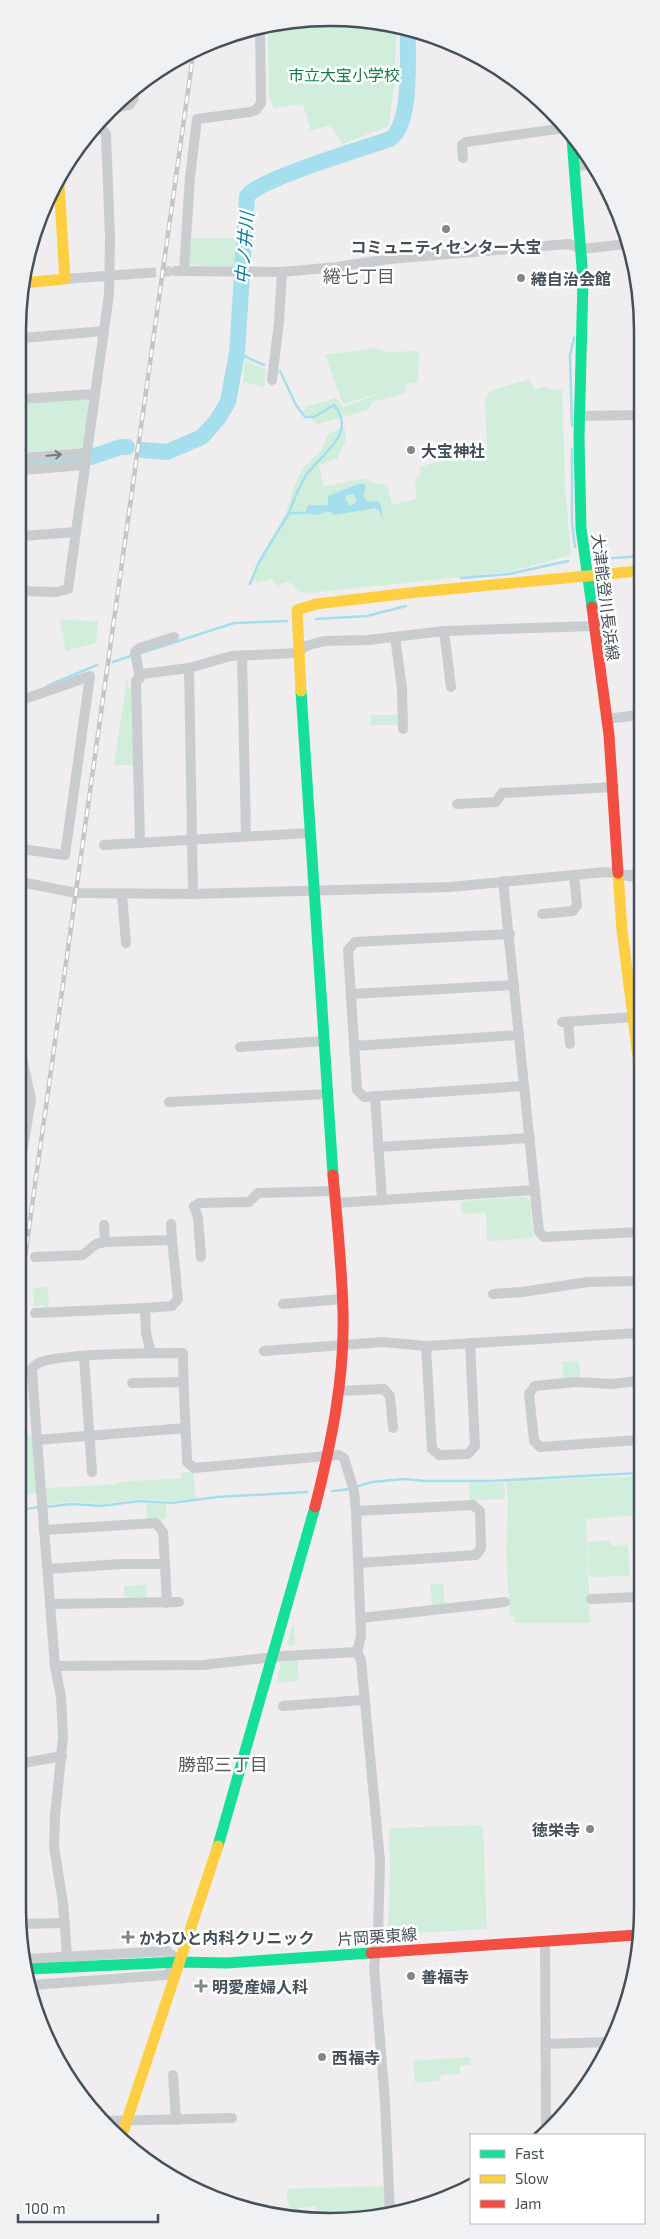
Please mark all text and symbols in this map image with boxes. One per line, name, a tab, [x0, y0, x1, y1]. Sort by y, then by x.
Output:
park label: 市立大宝小学校	[288, 65, 400, 84]
water label: 中ノ井川	[231, 209, 258, 285]
marker: コミュニティセンター大宝	[440, 223, 452, 235]
place label: コミュニティセンター大宝	[350, 237, 542, 256]
district label: 綣七丁目	[323, 265, 395, 287]
place label: 綣自治会館	[531, 269, 611, 288]
marker: 綣自治会館	[515, 272, 527, 284]
place label: 大宝神社	[421, 441, 485, 460]
marker: 大宝神社	[405, 444, 417, 456]
one-way arrow	[46, 451, 62, 460]
street label: 大津能登川長浜線	[589, 532, 623, 662]
district label: 勝部三丁目	[178, 1753, 268, 1775]
place label: 徳栄寺	[532, 1820, 580, 1839]
marker: 徳栄寺	[584, 1823, 596, 1835]
street label: 片岡栗東線	[336, 1924, 418, 1948]
place label: かわひと内科クリニック	[139, 1928, 315, 1947]
marker: かわひと内科クリニック	[121, 1930, 135, 1944]
place label: 善福寺	[421, 1967, 469, 1986]
marker: 善福寺	[405, 1970, 417, 1982]
place label: 明愛産婦人科	[212, 1977, 308, 1996]
marker: 明愛産婦人科	[194, 1979, 208, 1993]
place label: 西福寺	[332, 2048, 380, 2067]
marker: 西福寺	[316, 2051, 328, 2063]
legend	[470, 2134, 645, 2224]
text: Fast	[515, 2144, 545, 2162]
text: Slow	[515, 2169, 549, 2187]
scale bar	[18, 2192, 158, 2224]
text: Jam	[515, 2194, 541, 2212]
text: 100 m	[25, 2199, 66, 2217]

